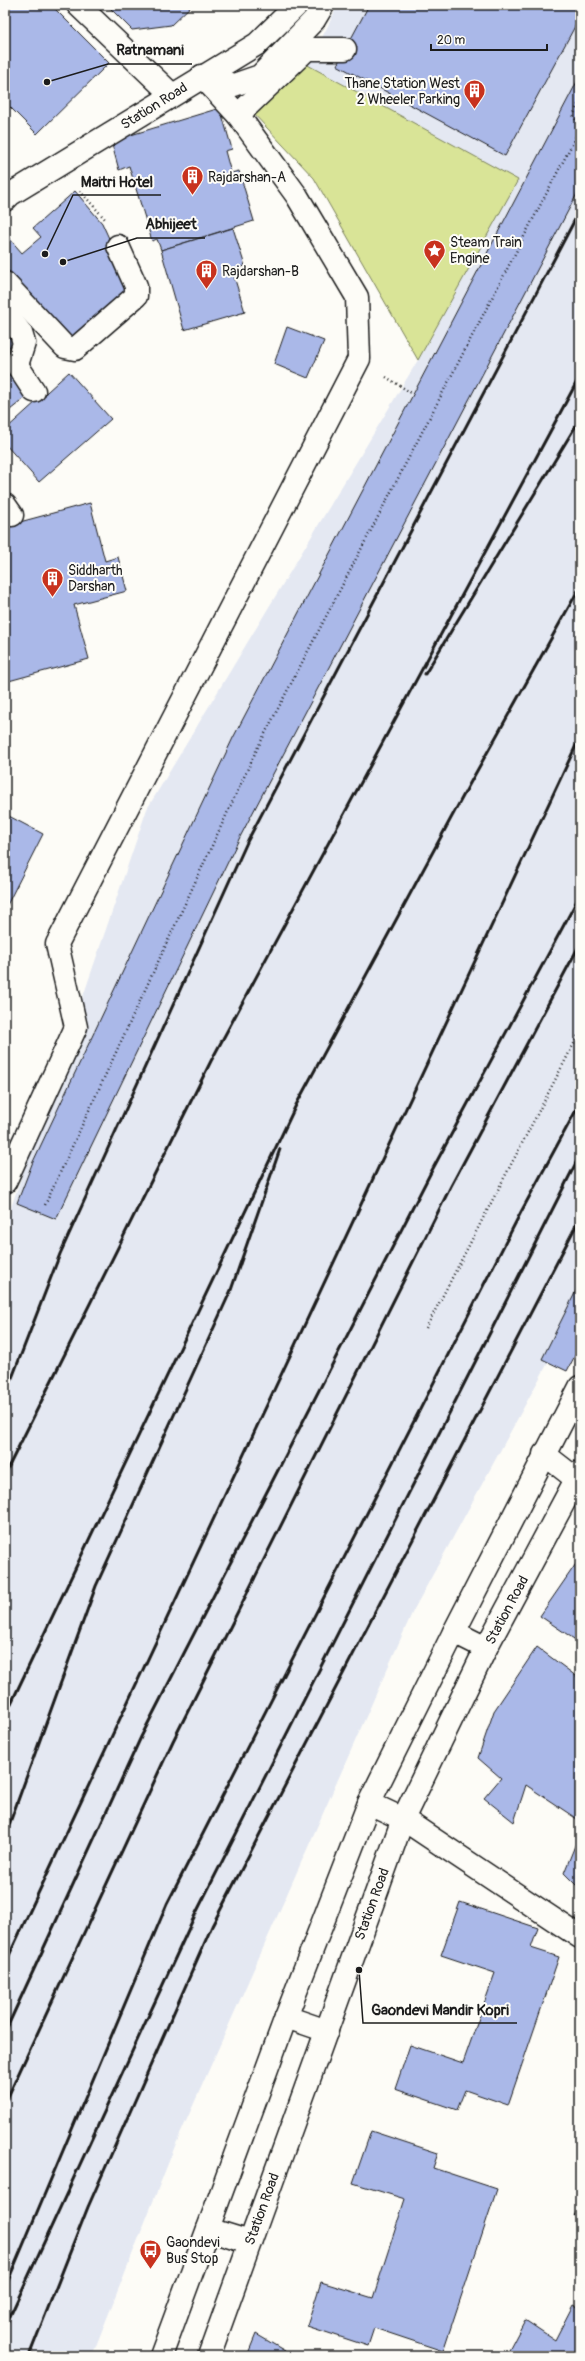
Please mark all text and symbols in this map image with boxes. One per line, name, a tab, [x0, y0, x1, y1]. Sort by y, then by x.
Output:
scale bar	[431, 26, 547, 52]
text: 20 m	[437, 33, 466, 48]
callout: Ratnamani	[108, 37, 192, 64]
text: Ratnamani	[116, 41, 184, 60]
place label: Thane Station West 2 Wheeler Parking	[345, 75, 460, 108]
building icon: Thane Station West 2 Wheeler Parking	[462, 78, 488, 111]
street label: Station Road	[118, 79, 191, 133]
building icon: Rajdarshan-A	[180, 164, 206, 197]
callout: Maitri Hotel	[73, 168, 161, 195]
place label: Rajdarshan-A	[208, 169, 286, 186]
text: Maitri Hotel	[81, 173, 153, 192]
callout: Abhijeet	[137, 211, 205, 238]
text: Abhijeet	[145, 215, 198, 234]
place label: Steam Train Engine	[450, 234, 522, 267]
place icon: Steam Train Engine	[421, 237, 447, 270]
building icon: Rajdarshan-B	[193, 258, 219, 291]
place label: Rajdarshan-B	[222, 263, 299, 280]
place label: Siddharth Darshan	[68, 562, 123, 595]
building icon: Siddharth Darshan	[40, 565, 66, 598]
street label: Station Road	[482, 1573, 532, 1647]
street label: Station Road	[351, 1866, 393, 1942]
callout: Gaondevi Mandir Kopri	[363, 1996, 517, 2023]
text: Gaondevi Mandir Kopri	[371, 2001, 509, 2020]
street label: Station Road	[241, 2171, 283, 2247]
place label: Gaondevi Bus Stop	[166, 2234, 220, 2267]
bus stop icon: Gaondevi Bus Stop	[137, 2237, 163, 2270]

